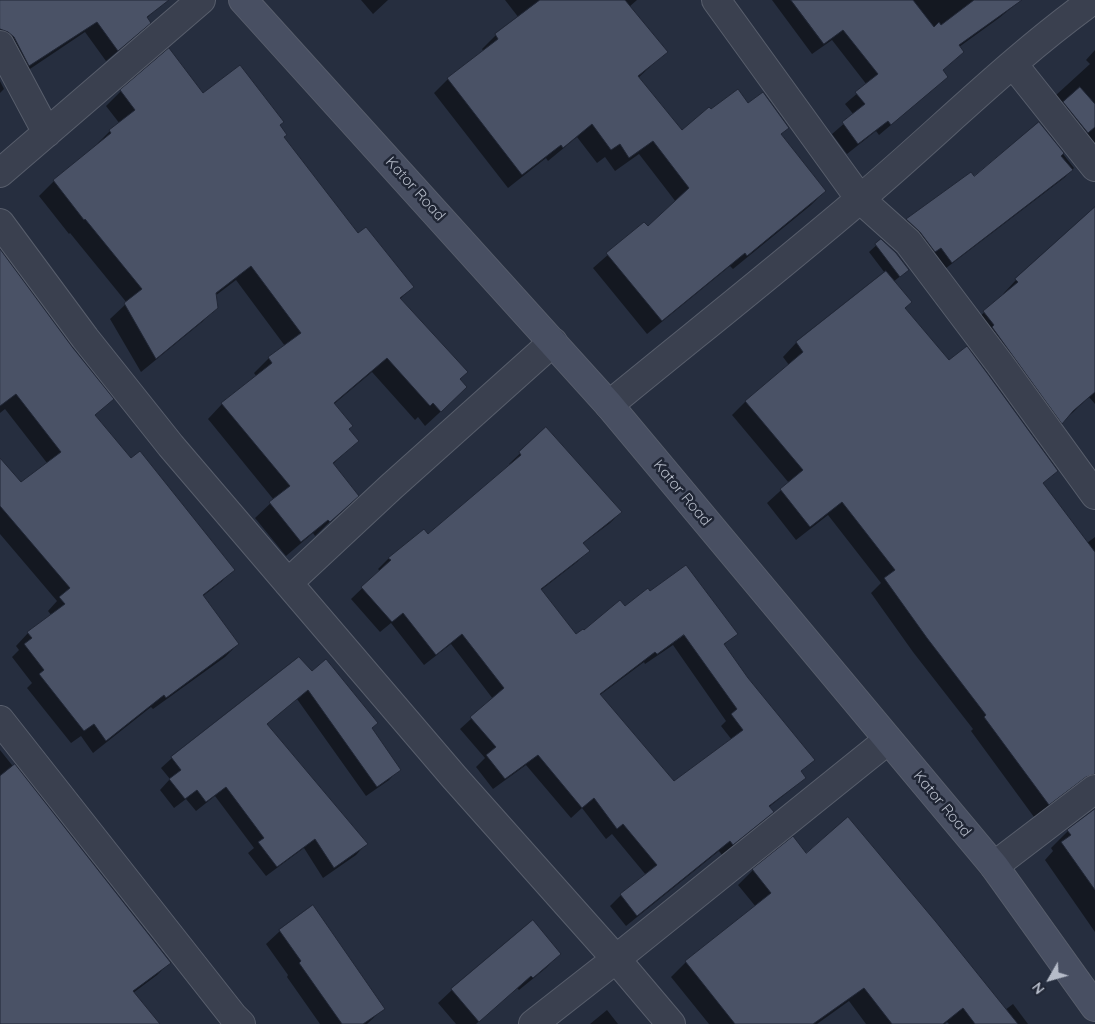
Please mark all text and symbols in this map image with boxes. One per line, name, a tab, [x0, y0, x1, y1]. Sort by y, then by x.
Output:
street label: Kator Road	[381, 153, 449, 225]
street label: Kator Road	[649, 456, 715, 530]
street label: Kator Road	[909, 767, 975, 841]
north arrow	[1025, 954, 1075, 1004]
text: N	[1028, 979, 1048, 998]

